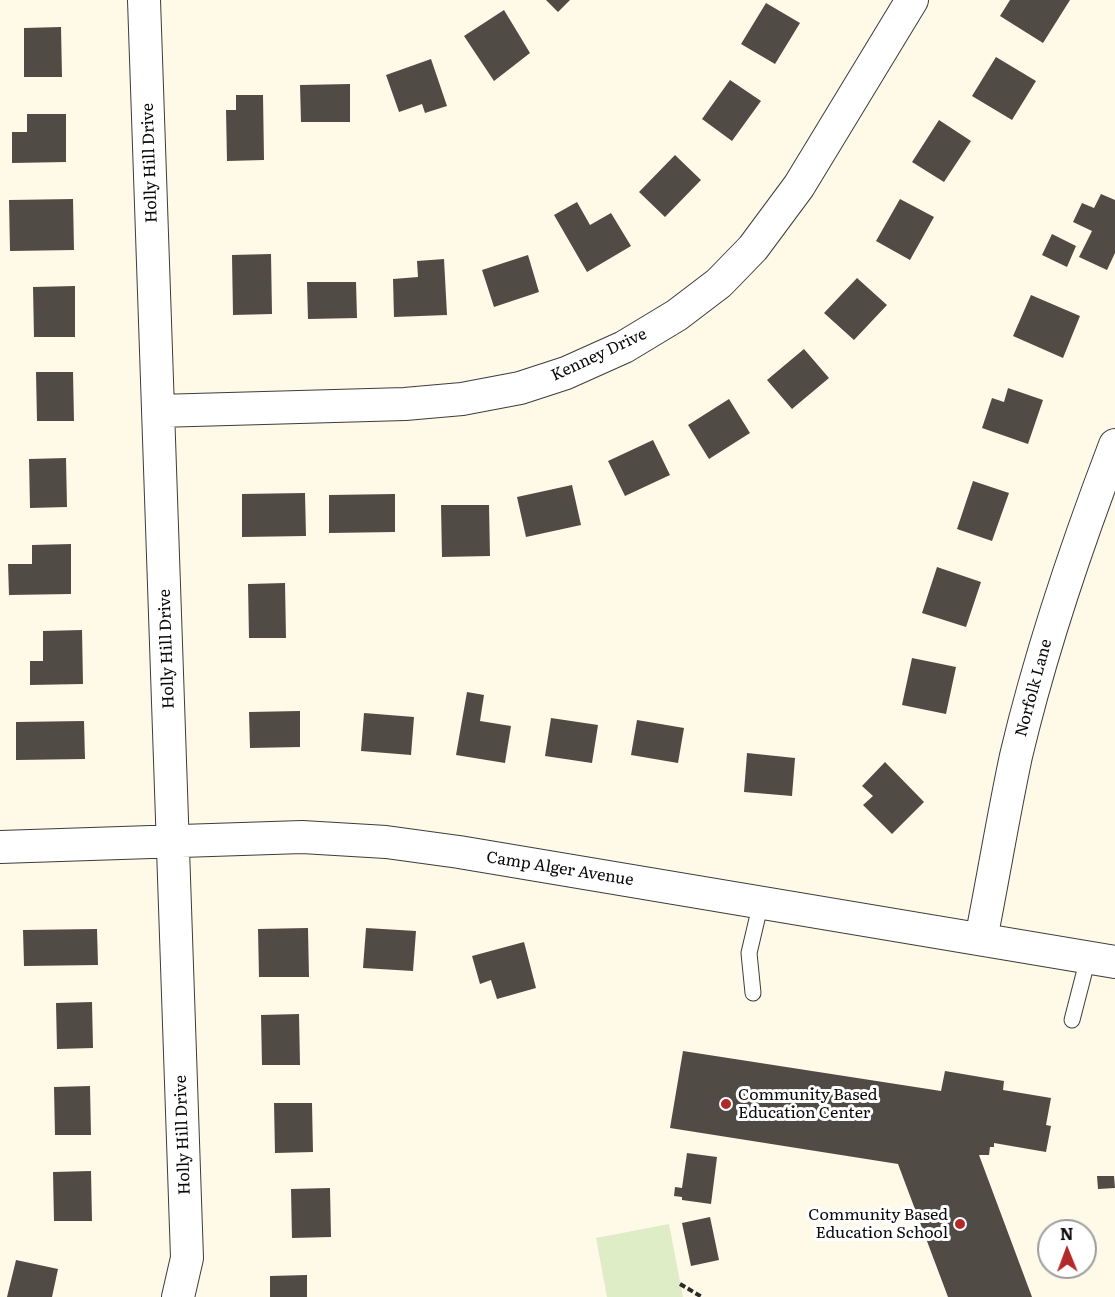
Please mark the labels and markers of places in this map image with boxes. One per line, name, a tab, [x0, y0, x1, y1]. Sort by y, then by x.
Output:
place label: Community Based Education Center	[738, 1085, 878, 1123]
marker: Community Based Education Center	[719, 1097, 733, 1111]
place label: Community Based Education School	[808, 1205, 948, 1243]
marker: Community Based Education School	[953, 1217, 967, 1231]

